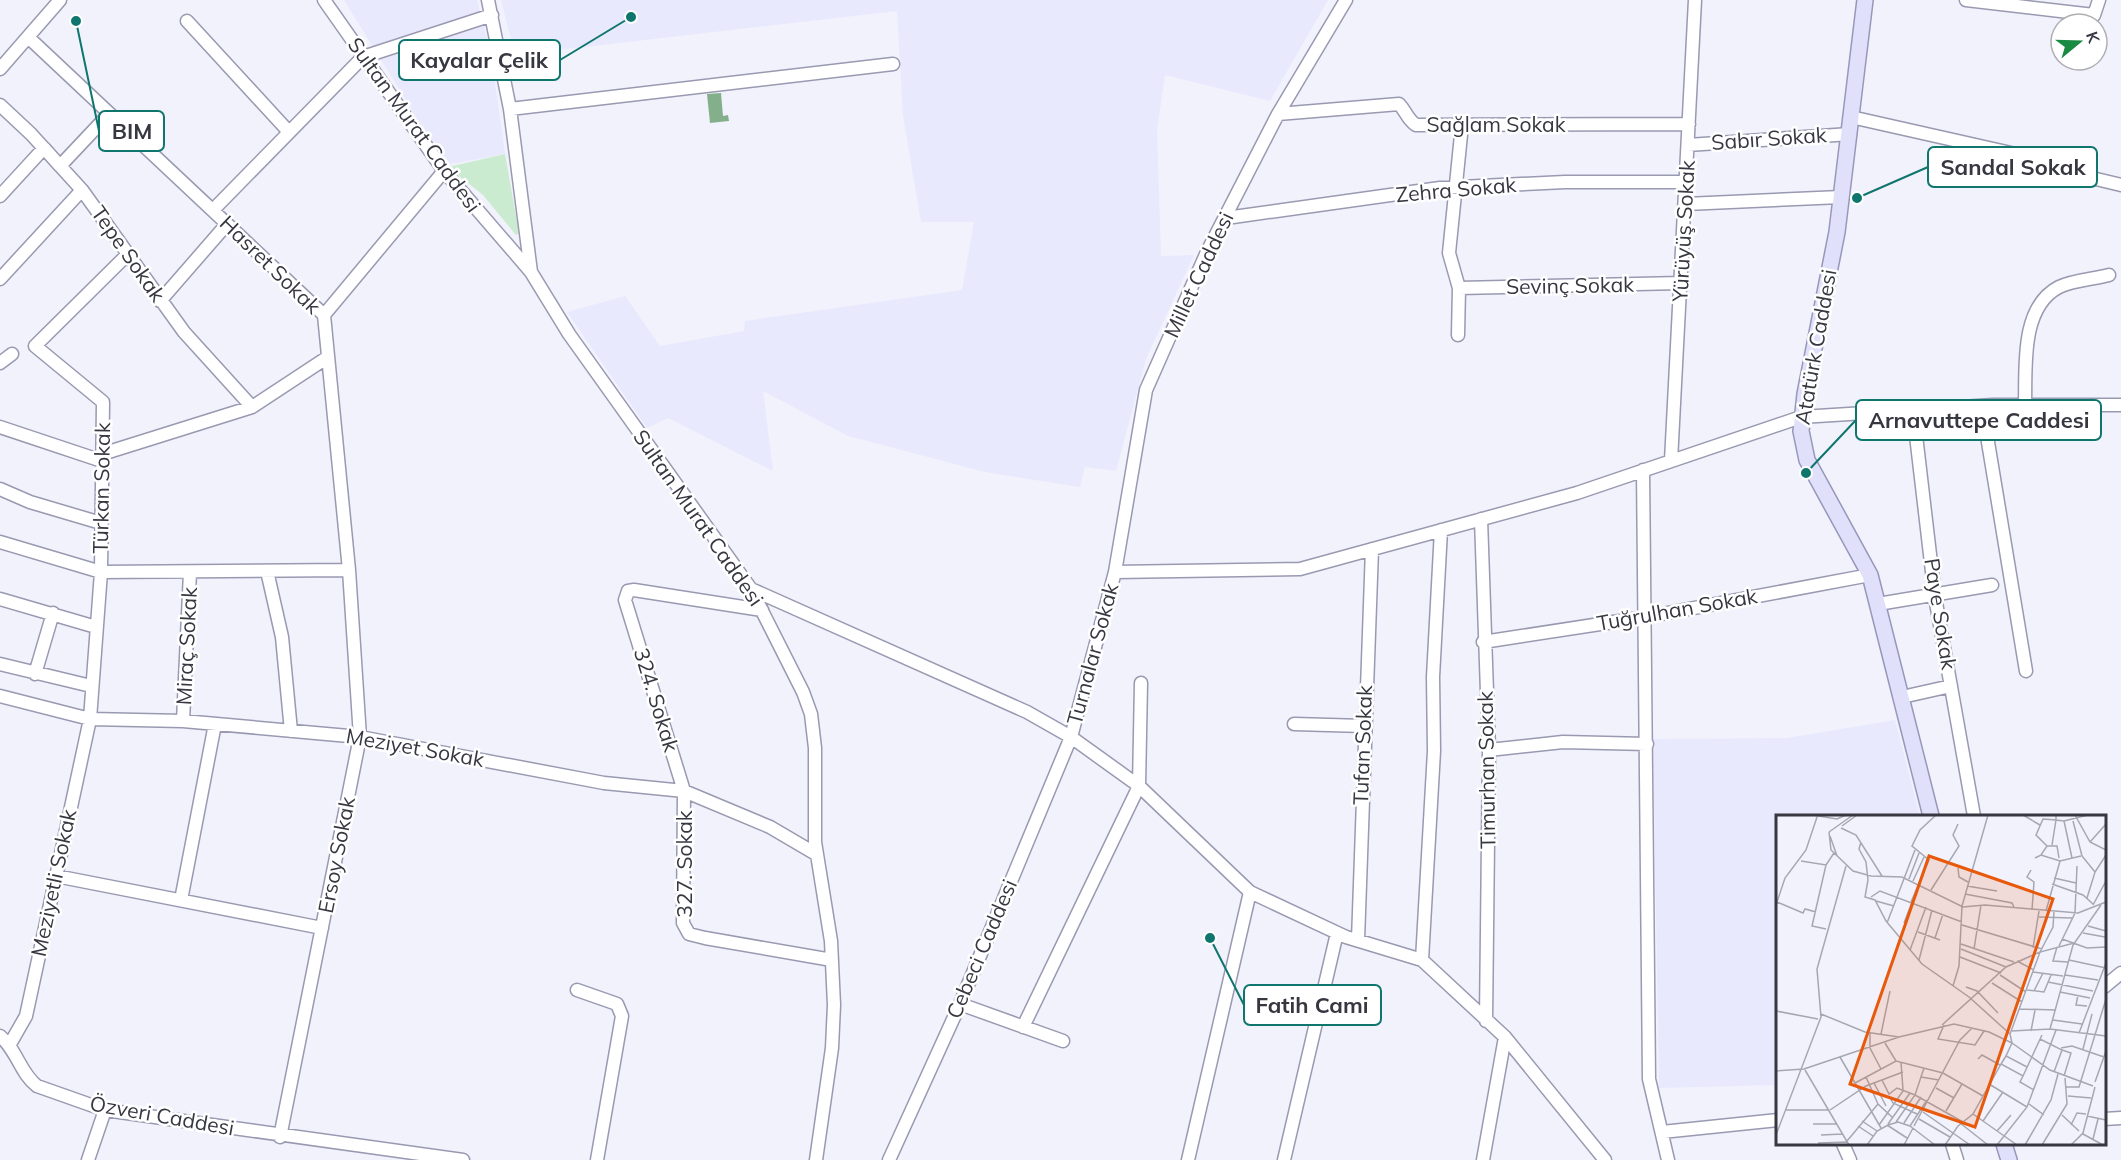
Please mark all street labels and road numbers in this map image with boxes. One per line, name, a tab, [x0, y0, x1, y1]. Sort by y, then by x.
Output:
street label: Sultan Murat Caddesi	[343, 32, 487, 217]
street label: Sağlam Sokak	[1426, 111, 1566, 137]
street label: Sabır Sokak	[1710, 121, 1828, 155]
street label: Yürüyüş Sokak	[1666, 159, 1700, 303]
street label: Zehra Sokak	[1395, 171, 1517, 207]
street label: Tepe Sokak	[86, 200, 171, 307]
street label: Millet Caddesi	[1158, 207, 1239, 342]
street label: Hasret Sokak	[215, 210, 327, 319]
street label: Atatürk Caddesi	[1789, 267, 1841, 426]
street label: Sevinç Sokak	[1506, 271, 1634, 299]
street label: Türkan Sokak	[87, 422, 115, 554]
street label: Sultan Murat Caddesi	[628, 424, 770, 611]
street label: Paye Sokak	[1919, 556, 1963, 672]
street label: Turnalar Sokak	[1061, 580, 1123, 727]
street label: Tuğrulhan Sokak	[1595, 582, 1759, 636]
street label: Miraç Sokak	[170, 586, 202, 706]
street label: 324. Sokak	[629, 645, 685, 755]
street label: Tufan Sokak	[1347, 684, 1377, 805]
street label: Timurhan Sokak	[1472, 691, 1500, 849]
street label: Meziyet Sokak	[344, 722, 486, 772]
street label: Ersoy Sokak	[312, 794, 360, 915]
street label: Meziyetli Sokak	[25, 807, 81, 959]
street label: 327. Sokak	[671, 810, 697, 918]
street label: Cebeci Caddesi	[940, 875, 1022, 1022]
street label: Özveri Caddesi	[88, 1090, 236, 1141]

